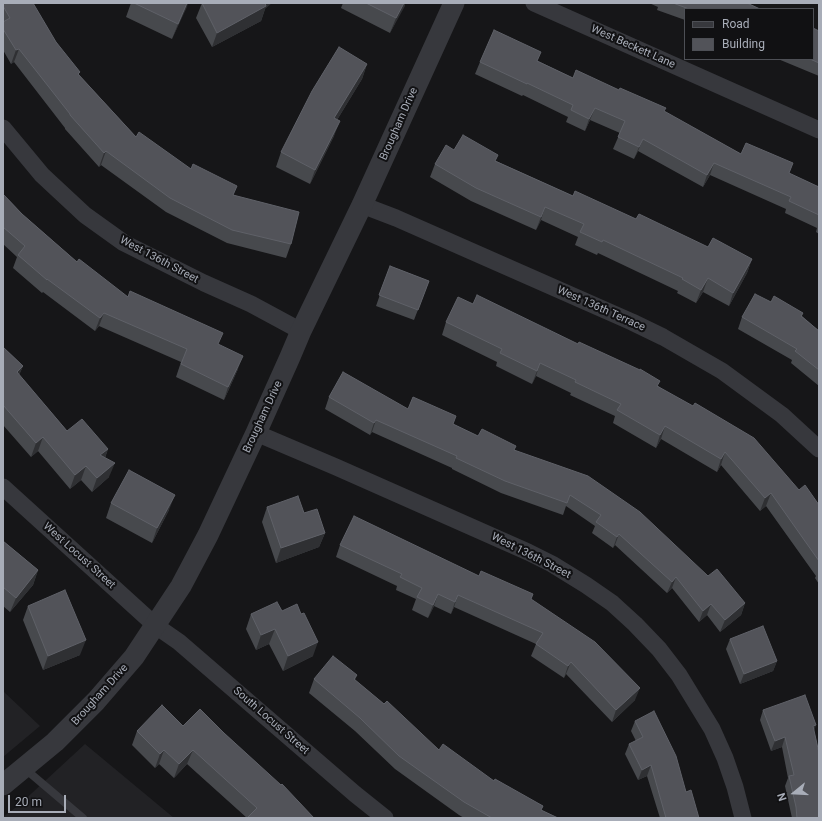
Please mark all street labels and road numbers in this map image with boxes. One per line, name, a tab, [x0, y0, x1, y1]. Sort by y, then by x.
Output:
street label: West Beckett Lane	[589, 22, 677, 72]
street label: Brougham Drive	[377, 86, 421, 162]
street label: West 136th Street	[117, 234, 201, 286]
street label: West 136th Terrace	[555, 284, 647, 334]
street label: Brougham Drive	[241, 379, 285, 455]
street label: West Locust Street	[40, 520, 118, 592]
street label: West 136th Street	[489, 530, 573, 582]
street label: Brougham Drive	[69, 662, 131, 728]
street label: South Locust Street	[230, 684, 312, 758]

